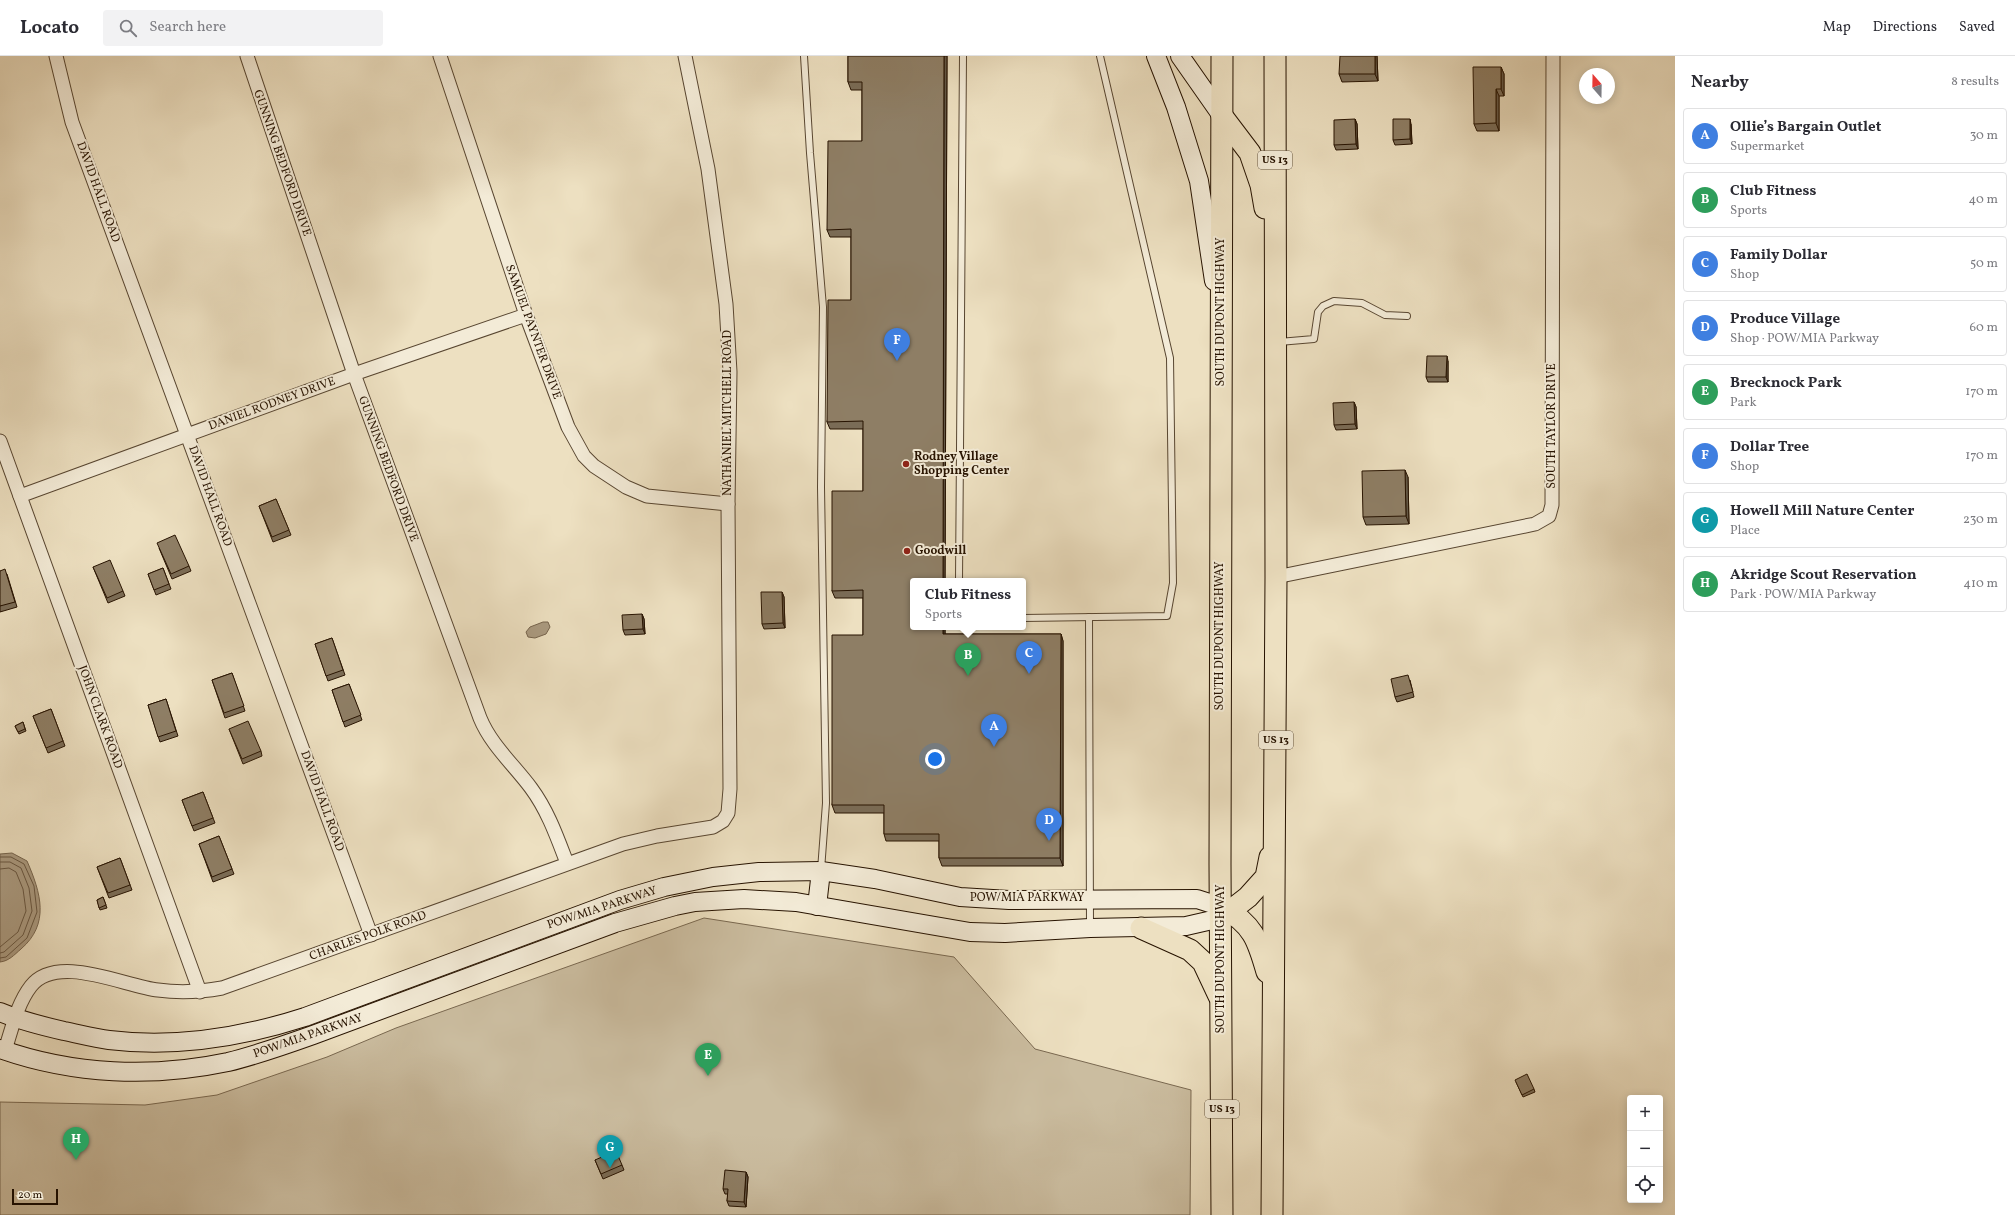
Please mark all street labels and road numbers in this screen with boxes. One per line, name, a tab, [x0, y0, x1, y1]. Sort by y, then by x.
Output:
street label: GUNNING BEDFORD DRIVE	[249, 88, 315, 238]
street label: DAVID HALL ROAD	[72, 139, 124, 245]
road number: US 13	[1258, 151, 1292, 169]
street label: SOUTH DUPONT HIGHWAY	[1213, 237, 1229, 387]
street label: SAMUEL PAYNTER DRIVE	[501, 262, 565, 402]
street label: NATHANIEL MITCHELL ROAD	[720, 330, 736, 496]
street label: SOUTH TAYLOR DRIVE	[1544, 363, 1560, 489]
street label: DANIEL RODNEY DRIVE	[206, 374, 338, 434]
street label: GUNNING BEDFORD DRIVE	[354, 394, 422, 544]
street label: DAVID HALL ROAD	[184, 443, 236, 549]
street label: SOUTH DUPONT HIGHWAY	[1212, 561, 1228, 711]
street label: JOHN CLARK ROAD	[74, 663, 126, 771]
road number: US 13	[1259, 731, 1293, 749]
street label: DAVID HALL ROAD	[296, 748, 348, 854]
street label: POW/MIA PARKWAY	[545, 883, 659, 933]
street label: SOUTH DUPONT HIGHWAY	[1213, 884, 1229, 1034]
street label: POW/MIA PARKWAY	[970, 890, 1085, 906]
street label: CHARLES POLK ROAD	[307, 907, 429, 965]
street label: POW/MIA PARKWAY	[251, 1010, 365, 1062]
road number: US 13	[1205, 1100, 1239, 1118]

